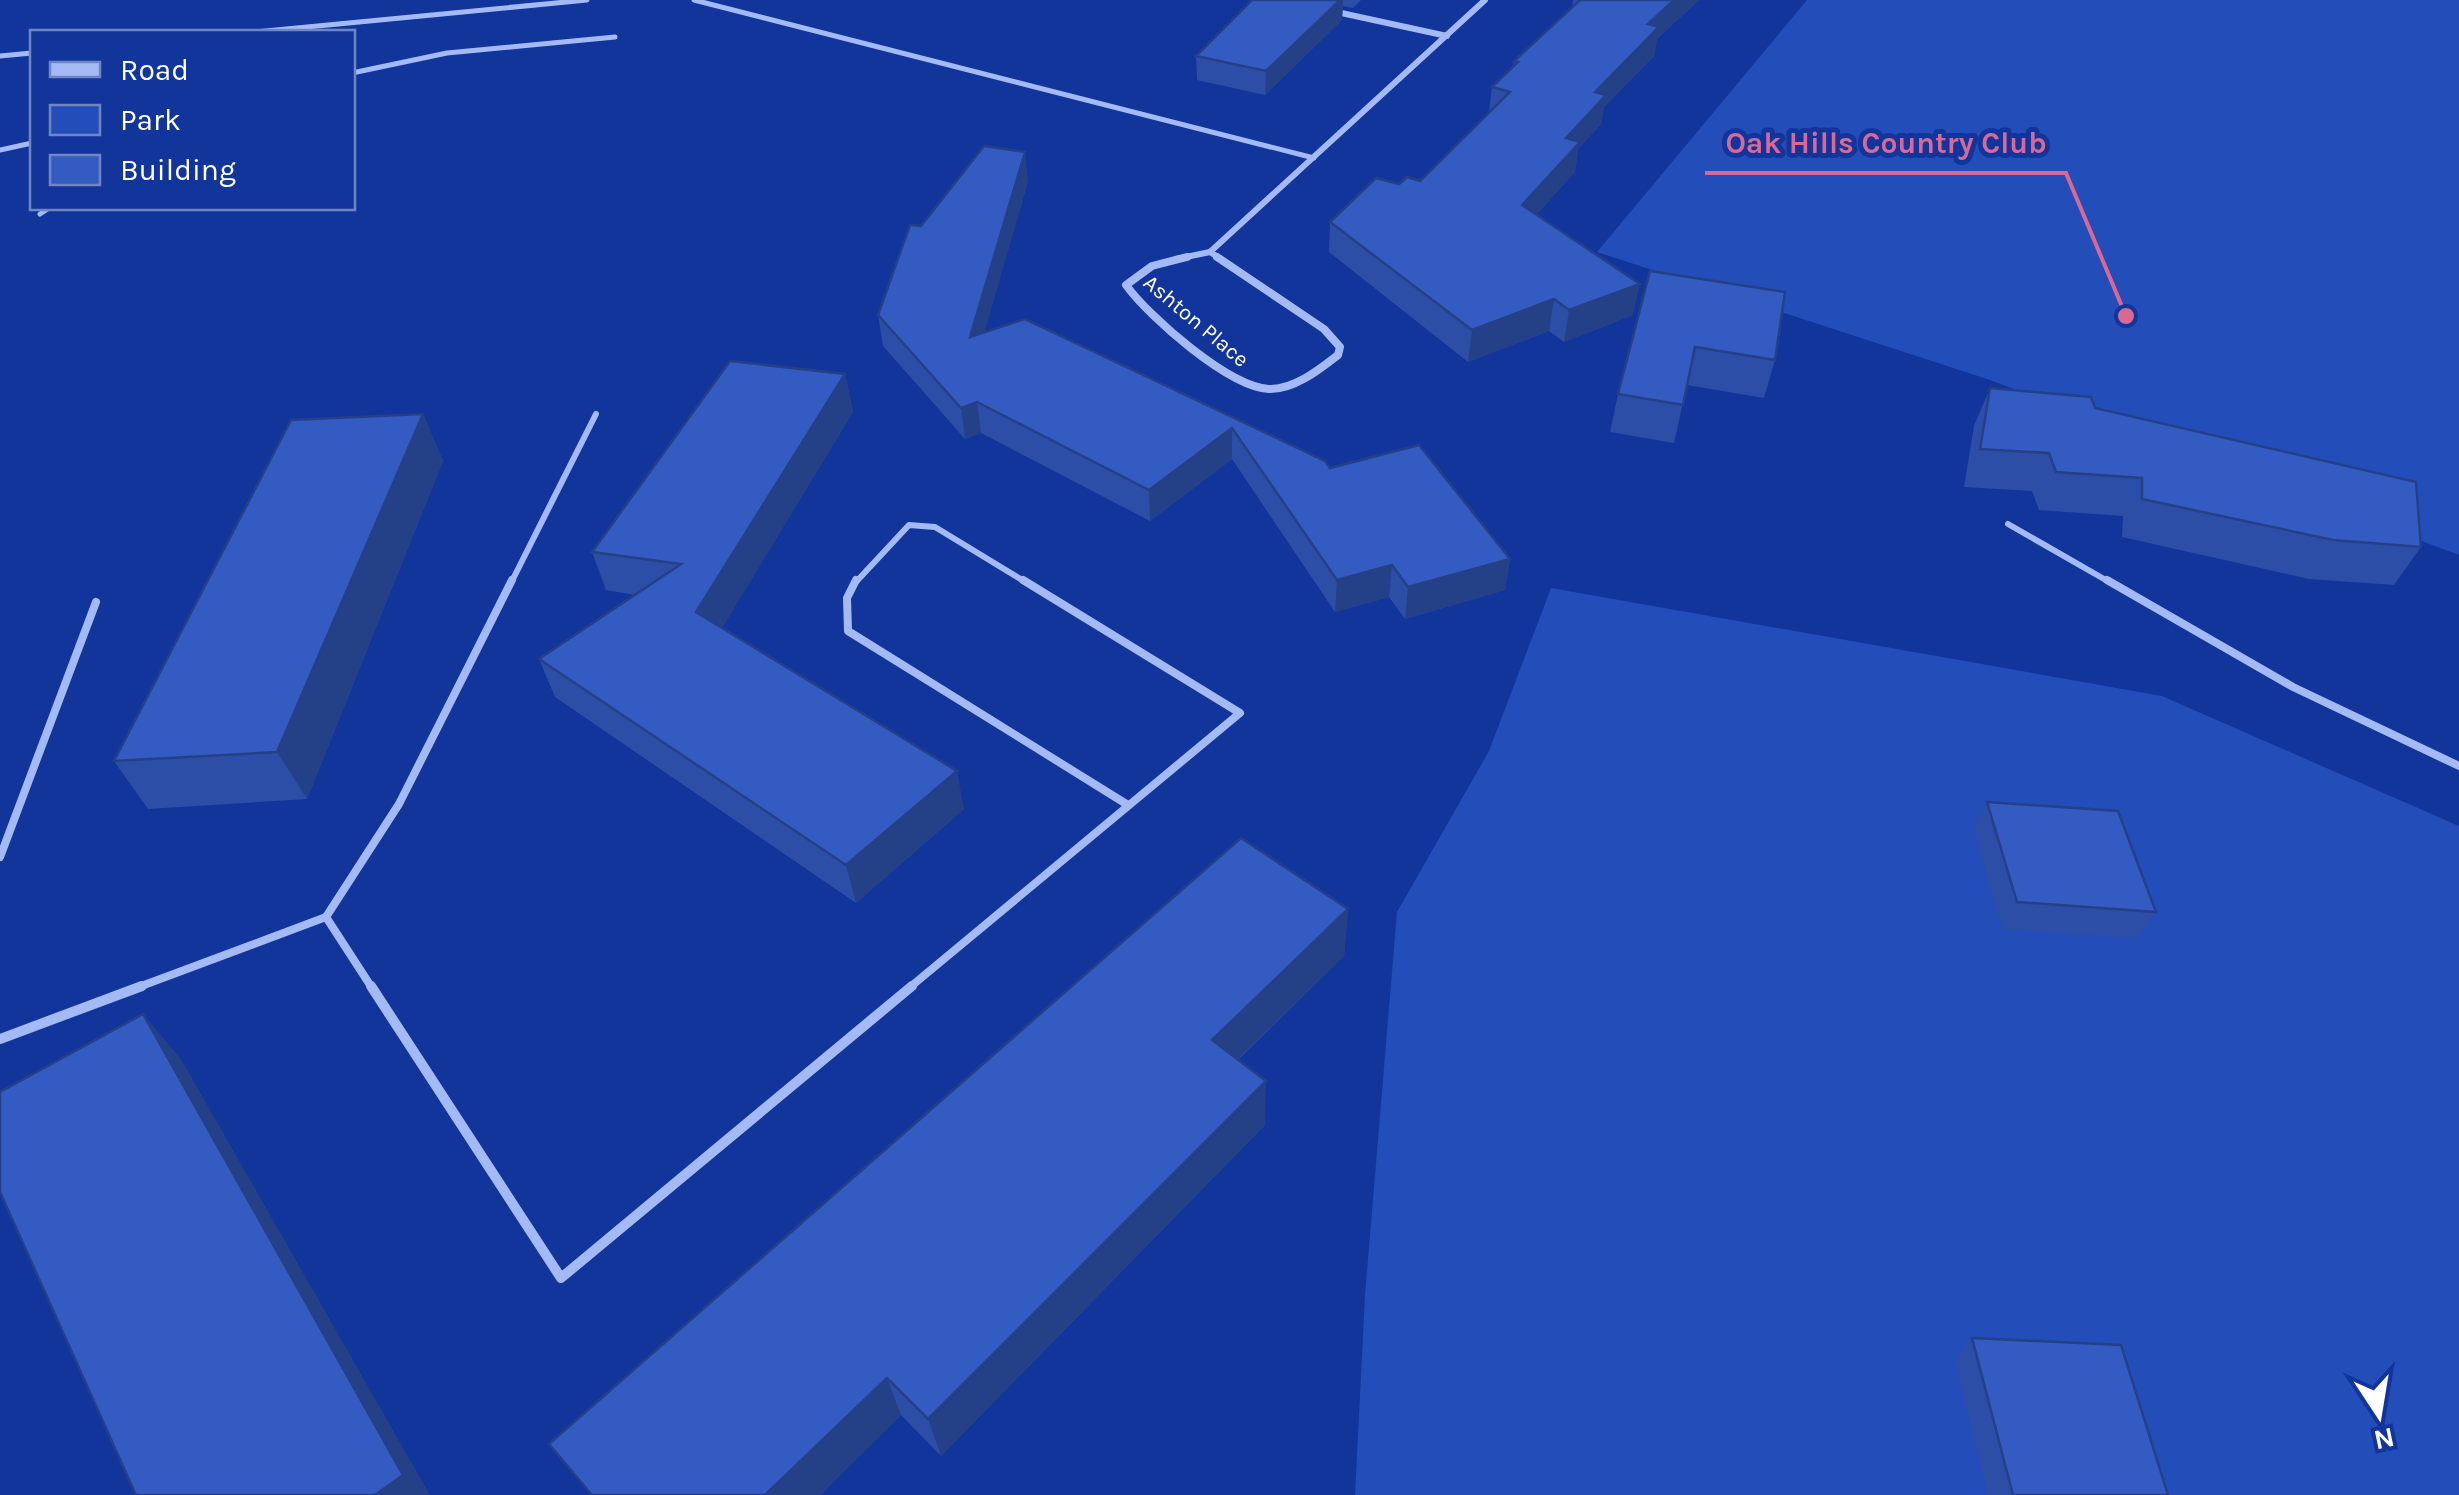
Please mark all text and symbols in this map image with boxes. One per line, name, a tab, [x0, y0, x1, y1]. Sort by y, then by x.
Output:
legend	[30, 30, 355, 210]
text: Road	[120, 52, 189, 88]
text: Park	[120, 102, 181, 138]
callout: Oak Hills Country Club	[1705, 113, 2066, 173]
text: Oak Hills Country Club	[1725, 125, 2047, 161]
text: Building	[120, 152, 236, 188]
street label: Ashton Place	[1138, 269, 1254, 373]
north arrow	[2329, 1365, 2429, 1465]
text: N	[2371, 1421, 2397, 1457]

